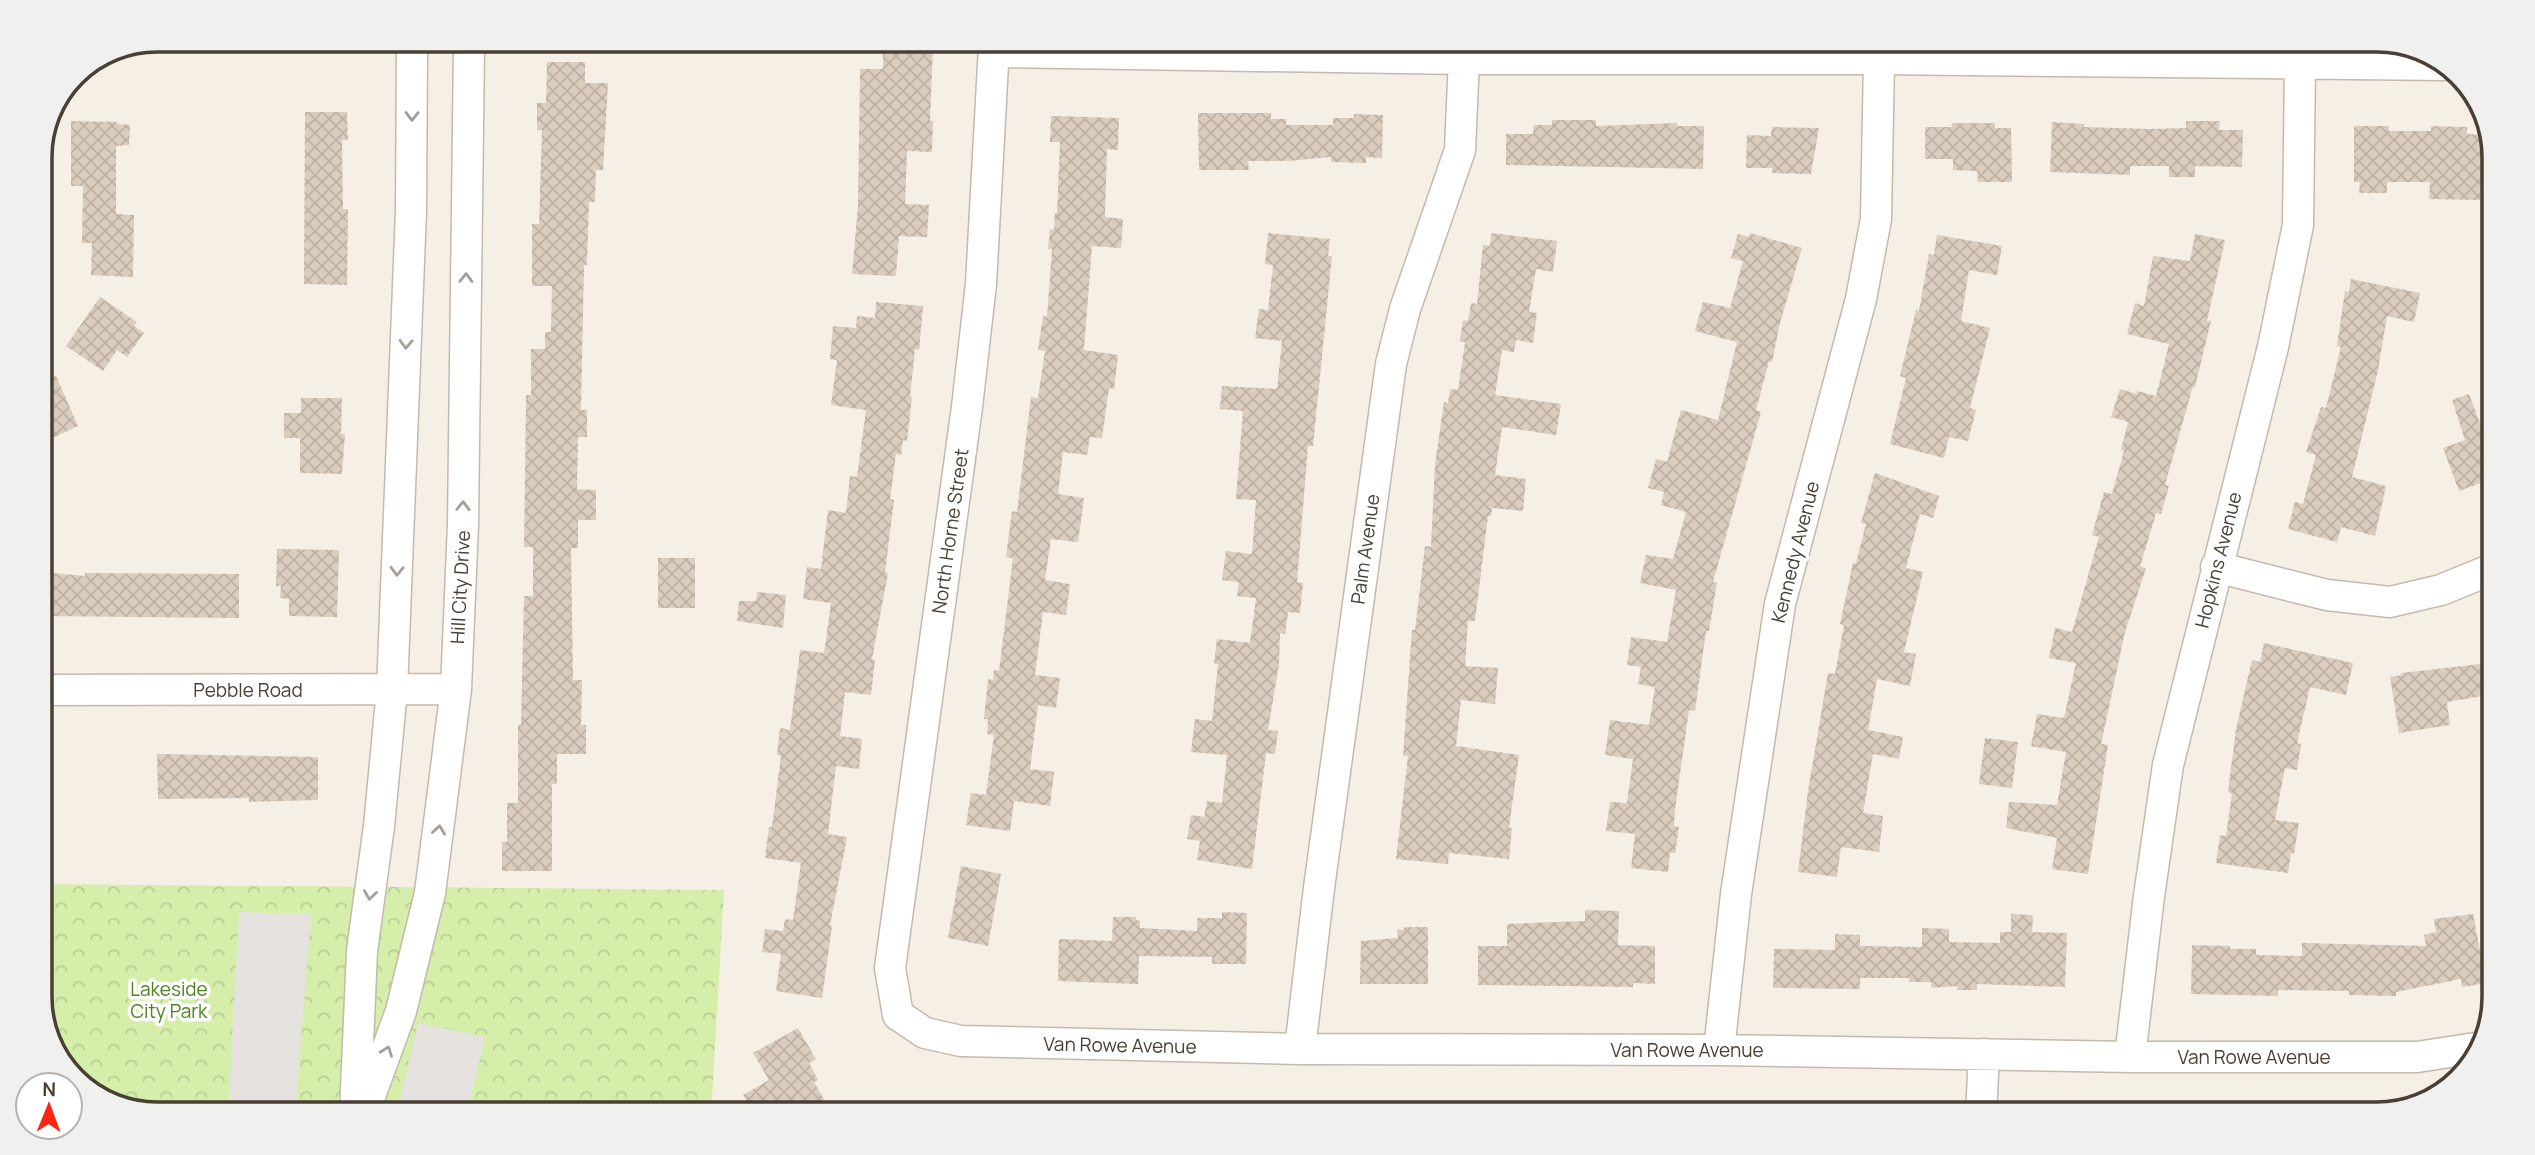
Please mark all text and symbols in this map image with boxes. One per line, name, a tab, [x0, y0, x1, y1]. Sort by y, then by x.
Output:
one-way arrow	[404, 111, 420, 122]
one-way arrow	[459, 272, 474, 283]
one-way arrow	[398, 338, 413, 349]
street label: North Horne Street	[926, 447, 974, 615]
street label: Kennedy Avenue	[1765, 478, 1825, 626]
street label: Hopkins Avenue	[2189, 489, 2247, 631]
street label: Palm Avenue	[1344, 492, 1386, 606]
one-way arrow	[456, 500, 471, 511]
street label: Hill City Drive	[444, 530, 476, 644]
one-way arrow	[389, 566, 405, 577]
street label: Pebble Road	[193, 677, 303, 703]
one-way arrow	[431, 824, 446, 836]
one-way arrow	[362, 889, 377, 901]
park label: Lakeside City Park	[130, 976, 208, 1024]
street label: Van Rowe Avenue	[1043, 1031, 1197, 1059]
street label: Van Rowe Avenue	[1610, 1037, 1764, 1063]
street label: Van Rowe Avenue	[2177, 1044, 2331, 1070]
one-way arrow	[378, 1045, 392, 1057]
north arrow	[14, 1071, 84, 1141]
text: N	[42, 1076, 56, 1102]

